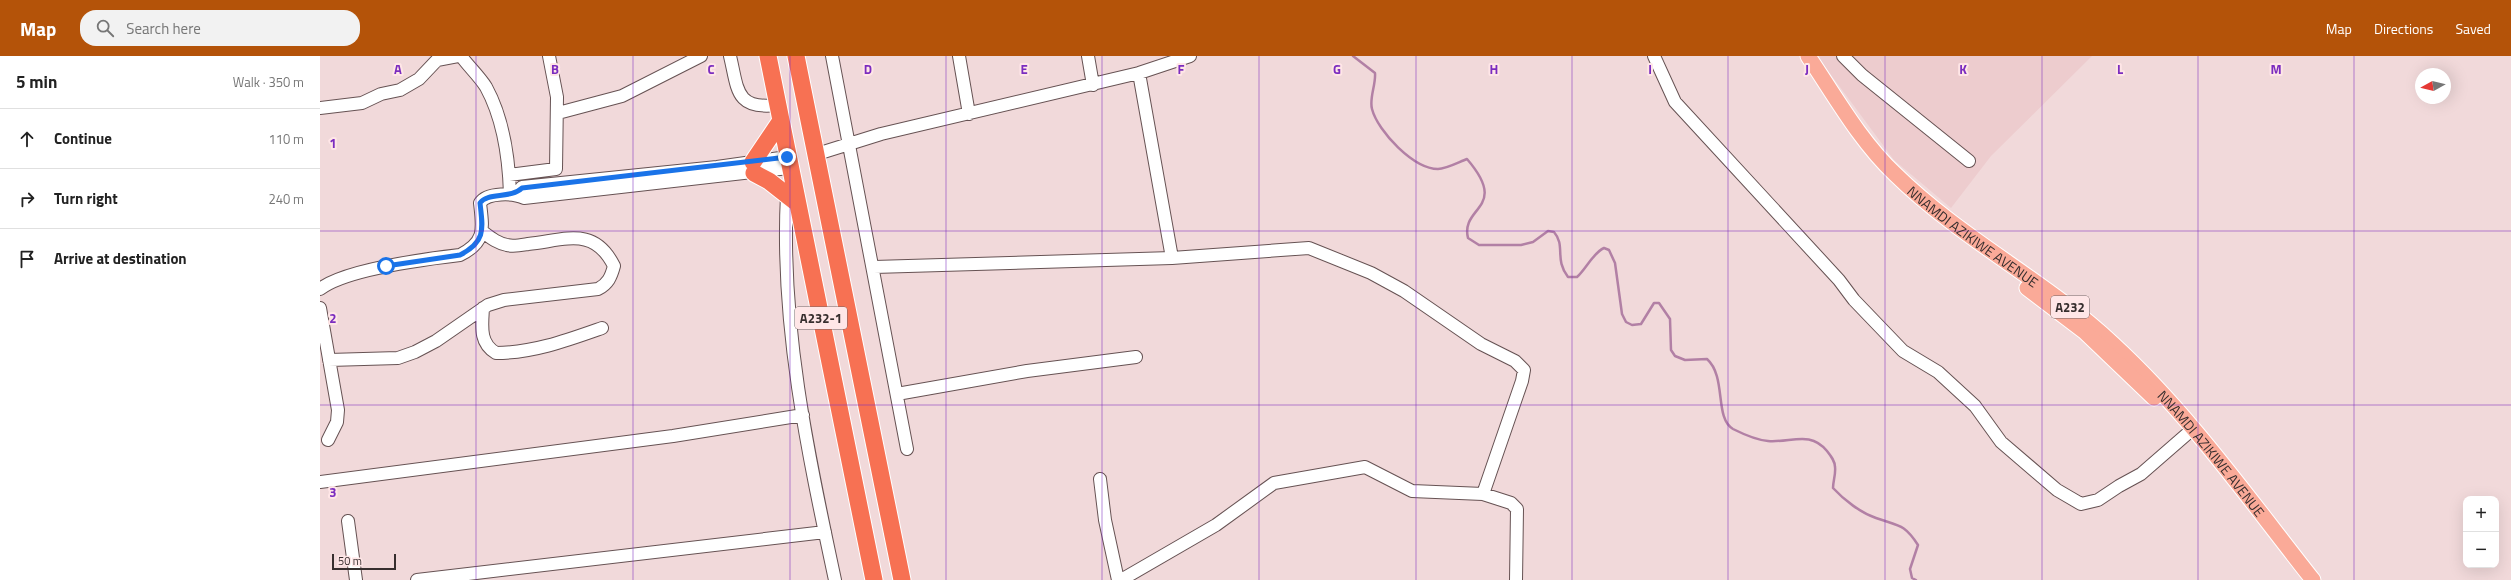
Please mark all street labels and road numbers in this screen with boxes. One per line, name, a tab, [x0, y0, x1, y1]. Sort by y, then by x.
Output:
street label: NNAMDI AZIKIWE AVENUE	[1903, 180, 2043, 292]
road number: A232	[2051, 296, 2089, 318]
road number: A232-1	[795, 307, 847, 329]
street label: NNAMDI AZIKIWE AVENUE	[2153, 385, 2271, 521]

